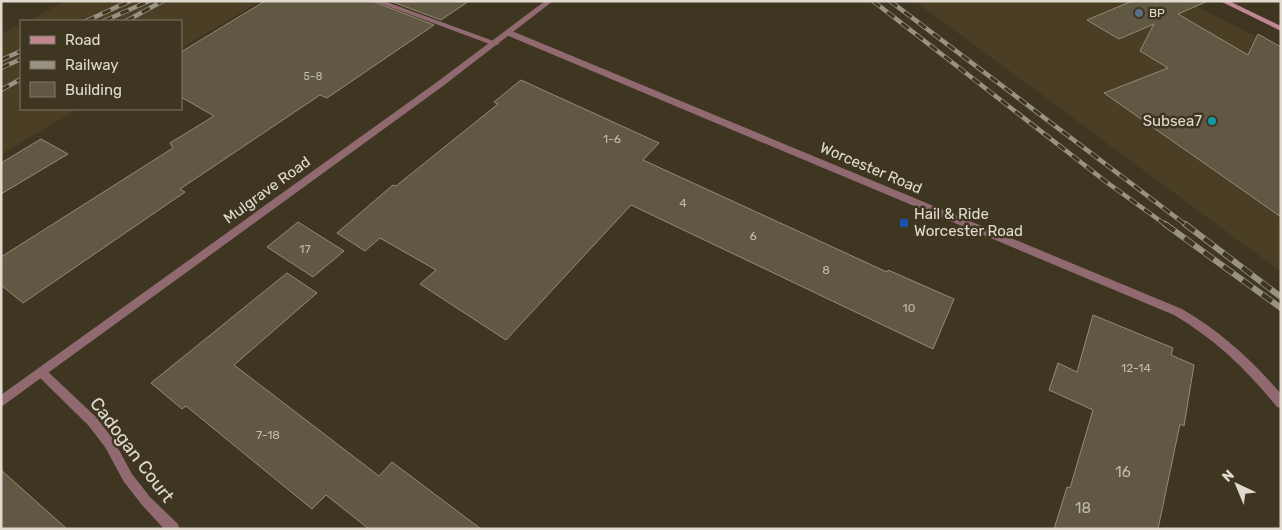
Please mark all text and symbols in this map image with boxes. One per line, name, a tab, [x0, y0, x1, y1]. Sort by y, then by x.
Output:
place label: BP	[1149, 6, 1165, 20]
marker: BP	[1133, 7, 1145, 19]
legend	[20, 20, 182, 110]
text: Road	[65, 31, 101, 49]
text: Railway	[65, 56, 119, 74]
house number: 5-8	[304, 70, 322, 83]
text: Building	[65, 81, 122, 99]
place label: Subsea7	[1143, 112, 1202, 130]
marker: Subsea7	[1206, 115, 1218, 127]
house number: 1-6	[603, 132, 621, 146]
street label: Worcester Road	[817, 138, 925, 198]
street label: Mulgrave Road	[220, 152, 314, 228]
house number: 4	[679, 196, 687, 210]
place label: Hail & Ride Worcester Road	[914, 205, 1023, 240]
marker: Hail & Ride Worcester Road	[898, 217, 910, 229]
house number: 6	[749, 229, 757, 243]
house number: 17	[299, 242, 311, 256]
house number: 8	[822, 263, 830, 277]
house number: 10	[903, 301, 915, 315]
house number: 12-14	[1121, 361, 1151, 375]
street label: Cadogan Court	[85, 393, 179, 507]
house number: 7-18	[256, 428, 280, 442]
north arrow	[1212, 460, 1262, 510]
house number: 16	[1115, 463, 1131, 481]
text: N	[1219, 466, 1238, 486]
house number: 18	[1075, 499, 1091, 517]

